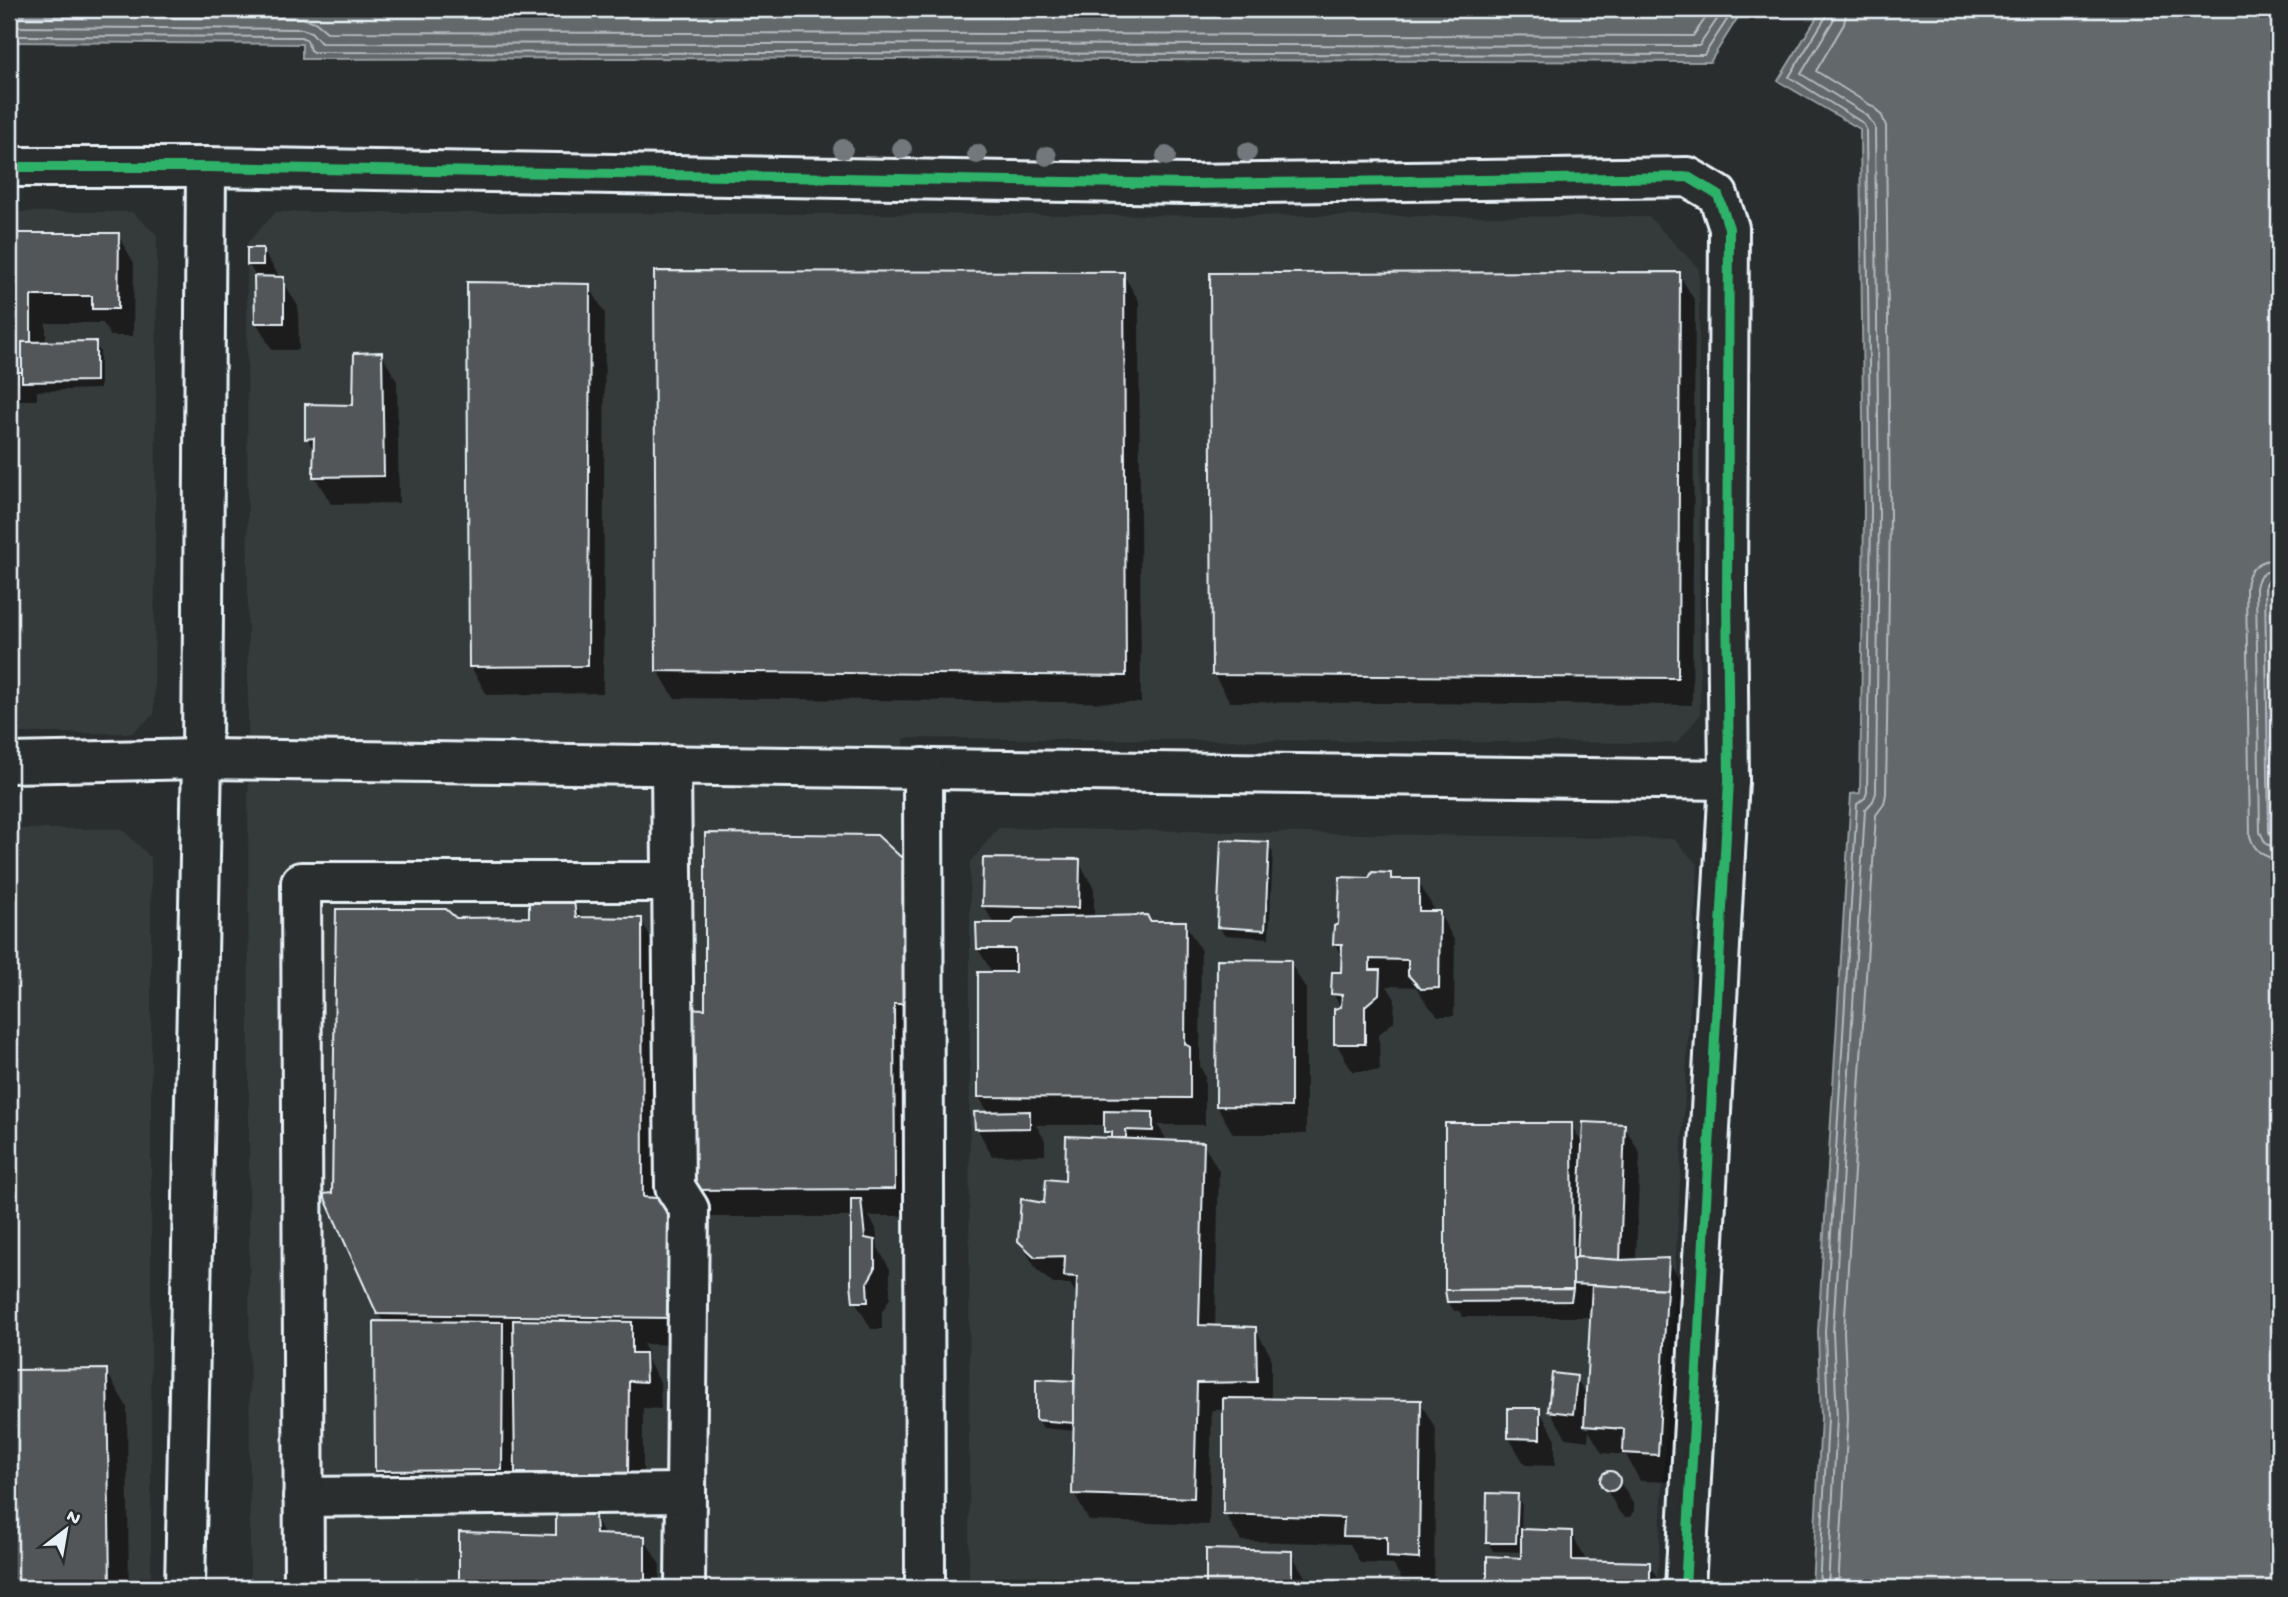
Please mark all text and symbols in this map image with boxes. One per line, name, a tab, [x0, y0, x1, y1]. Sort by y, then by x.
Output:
north arrow	[32, 1496, 102, 1566]
text: N	[62, 1505, 84, 1531]

